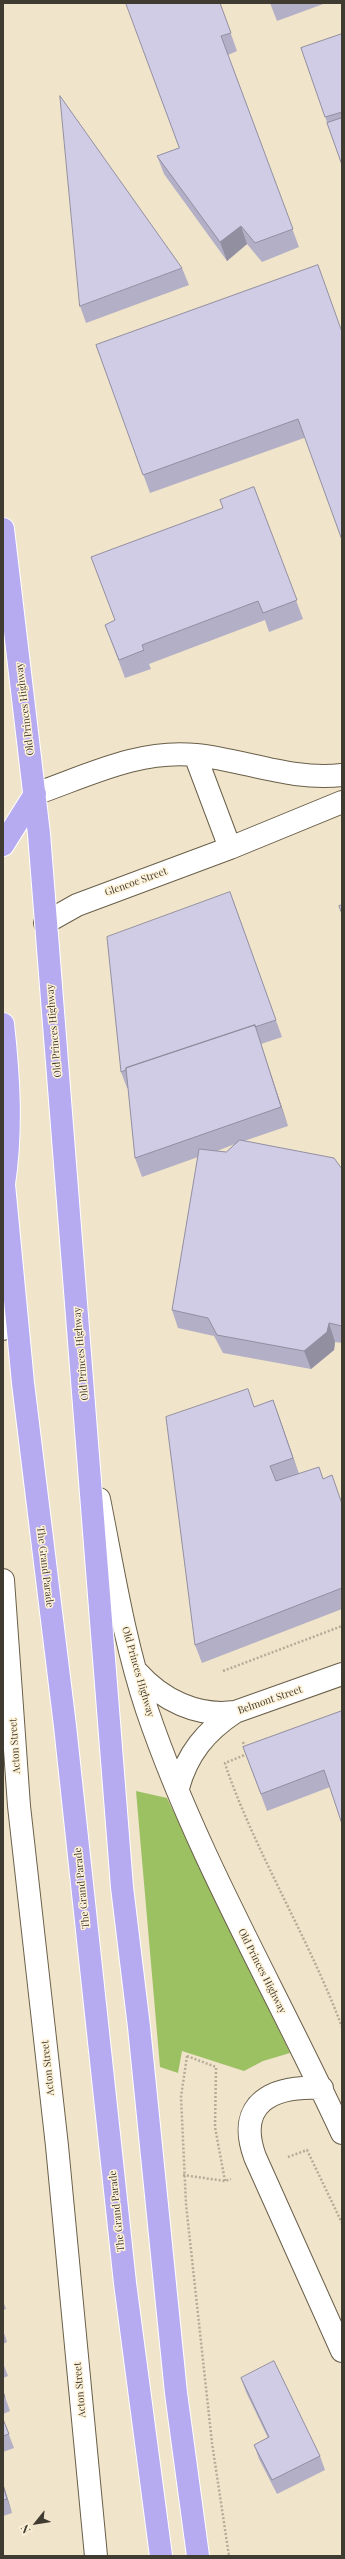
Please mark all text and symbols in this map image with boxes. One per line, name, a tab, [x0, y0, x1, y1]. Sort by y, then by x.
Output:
street label: Old Princes Highway	[13, 662, 37, 756]
street label: Glencoe Street	[103, 865, 169, 899]
street label: Old Princes Highway	[44, 984, 64, 1078]
street label: Old Princes Highway	[71, 1307, 91, 1401]
street label: The Grand Parade	[34, 1526, 56, 1608]
street label: Old Princes Highway	[119, 1625, 157, 1719]
street label: Belmont Street	[236, 1683, 304, 1717]
street label: Acton Street	[7, 1718, 23, 1774]
street label: The Grand Parade	[72, 1847, 92, 1929]
street label: Old Princes Highway	[235, 1927, 289, 2015]
street label: Acton Street	[39, 2040, 57, 2096]
street label: The Grand Parade	[107, 2170, 127, 2252]
street label: Acton Street	[72, 2362, 88, 2418]
north arrow	[16, 2503, 56, 2543]
text: N	[17, 2522, 34, 2536]

